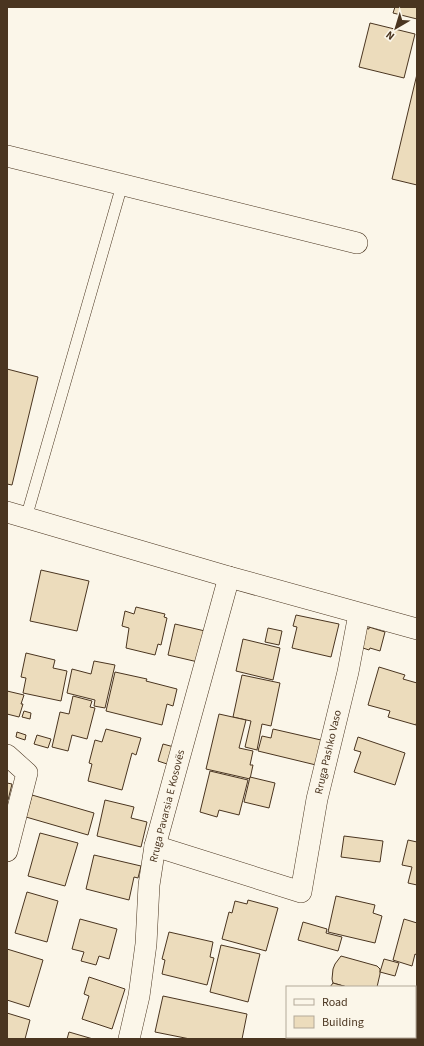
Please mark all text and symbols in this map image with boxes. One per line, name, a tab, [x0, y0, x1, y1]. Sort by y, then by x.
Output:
north arrow	[376, 8, 416, 48]
text: N	[383, 27, 398, 44]
street label: Rruga Pashko Vaso	[311, 708, 345, 796]
street label: Rruga Pavarsia E Kosovës	[146, 748, 188, 864]
legend	[286, 986, 416, 1038]
text: Road	[322, 994, 348, 1011]
text: Building	[322, 1014, 364, 1031]

